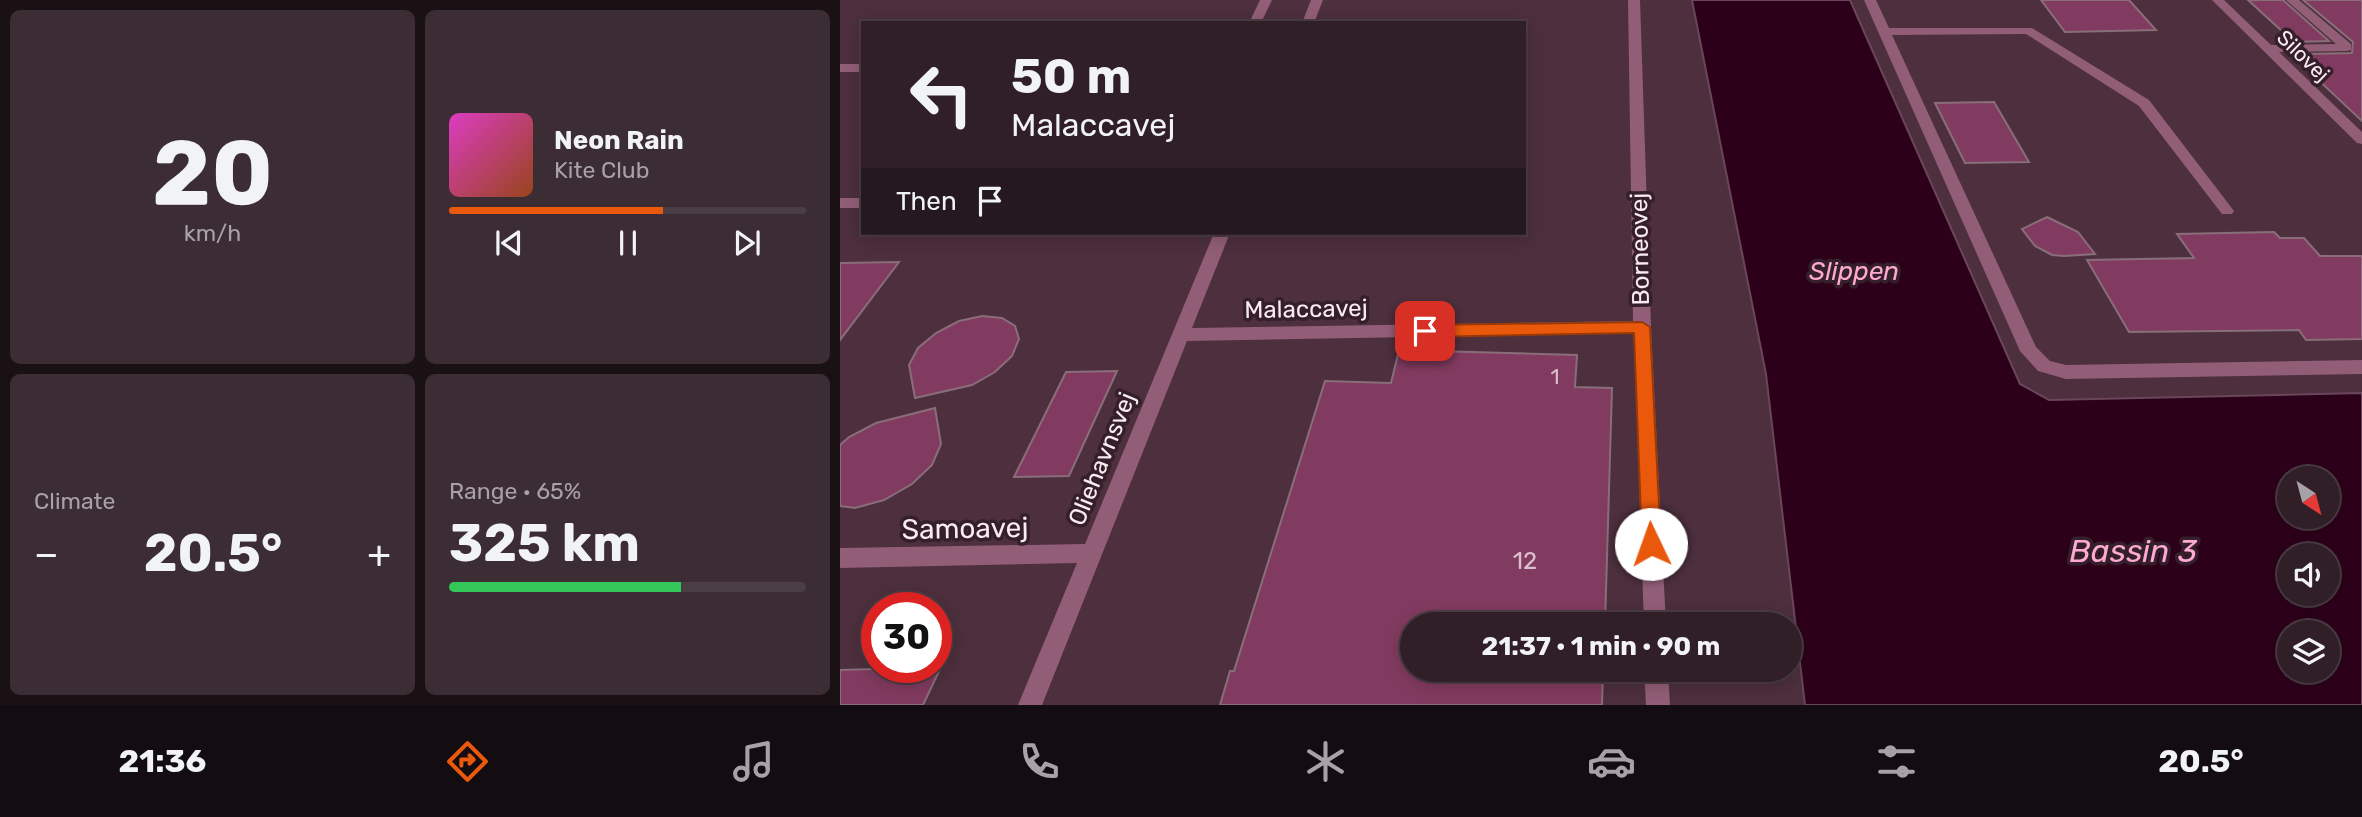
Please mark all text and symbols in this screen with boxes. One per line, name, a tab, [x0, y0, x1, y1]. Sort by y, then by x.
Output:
street label: Silovej	[2272, 25, 2335, 87]
text: 50 m	[1011, 47, 1131, 105]
icon: left	[896, 49, 987, 140]
text: Malaccavej	[1011, 106, 1175, 144]
text: 20	[152, 119, 273, 227]
text: Neon Rain	[554, 125, 684, 156]
text: Kite Club	[554, 156, 649, 184]
icon: arrive	[971, 182, 1009, 220]
text: Then	[896, 186, 957, 217]
street label: Borneovej	[1625, 192, 1655, 306]
text: km/h	[184, 219, 241, 247]
icon: previous	[490, 224, 528, 262]
icon: pause	[609, 224, 647, 262]
icon: next	[728, 224, 766, 262]
water label: Slippen	[1809, 256, 1899, 287]
street label: Malaccavej	[1244, 294, 1368, 324]
pin	[1395, 301, 1455, 361]
icon: arrive	[1406, 312, 1444, 350]
house number: 1	[1551, 364, 1560, 389]
street label: Oliehavnsvej	[1063, 388, 1141, 530]
north arrow	[2277, 466, 2340, 528]
map controls	[2277, 466, 2340, 683]
text: Range · 65%	[449, 477, 581, 505]
text: Climate	[34, 487, 115, 515]
position arrow	[1614, 507, 1688, 581]
street label: Samoavej	[901, 511, 1029, 546]
text: 325 km	[449, 512, 640, 574]
text: 20.5°	[144, 522, 282, 584]
text: −	[34, 531, 59, 577]
text: +	[367, 531, 391, 577]
water label: Bassin 3	[2069, 532, 2197, 570]
button: sound	[2277, 543, 2340, 606]
house number: 12	[1513, 547, 1537, 575]
speed limit sign: 30	[861, 592, 952, 683]
button: layers	[2277, 620, 2340, 683]
text: 21:37 · 1 min · 90 m	[1482, 631, 1720, 662]
icon: directions	[443, 737, 492, 786]
icon: music	[729, 737, 778, 786]
icon: phone	[1015, 737, 1064, 786]
icon: climate	[1301, 737, 1350, 786]
icon: car	[1587, 737, 1636, 786]
icon: filters	[1872, 737, 1921, 786]
text: 21:36	[118, 742, 206, 780]
text: 20.5°	[2158, 742, 2244, 780]

